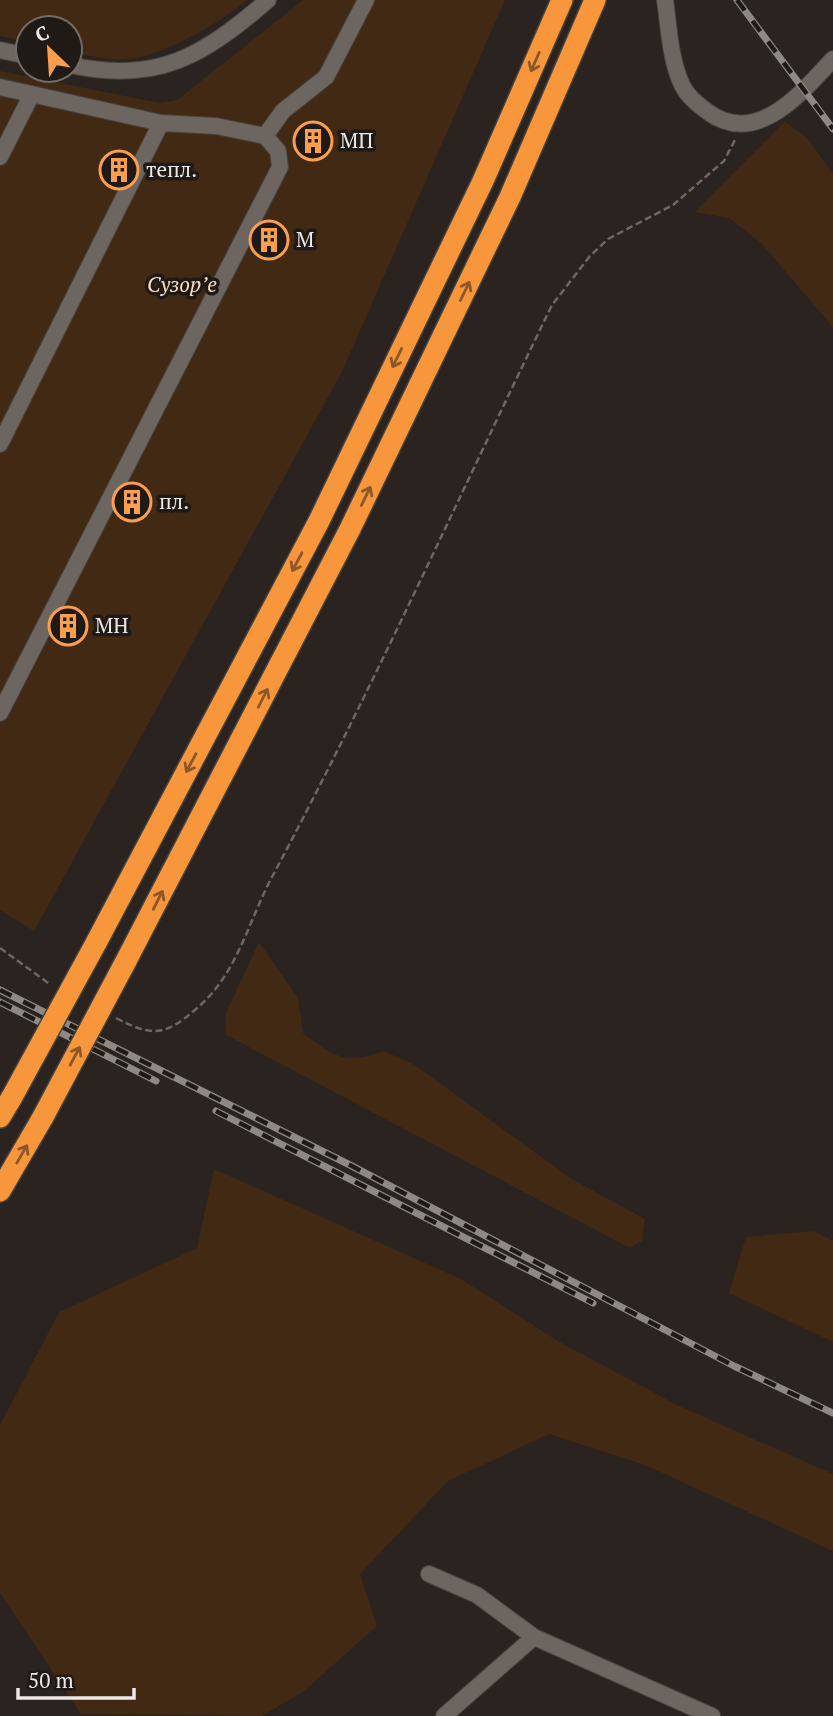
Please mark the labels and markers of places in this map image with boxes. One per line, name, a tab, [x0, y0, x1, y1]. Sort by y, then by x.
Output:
building icon: МП	[292, 120, 334, 162]
place label: МП	[340, 126, 373, 154]
building icon: тепл.	[98, 149, 140, 191]
place label: тепл.	[146, 155, 197, 183]
building icon: М	[248, 219, 290, 261]
place label: М	[296, 225, 314, 253]
building icon: пл.	[111, 481, 153, 523]
place label: пл.	[159, 487, 189, 515]
building icon: МН	[47, 605, 89, 647]
place label: МН	[95, 611, 129, 639]

